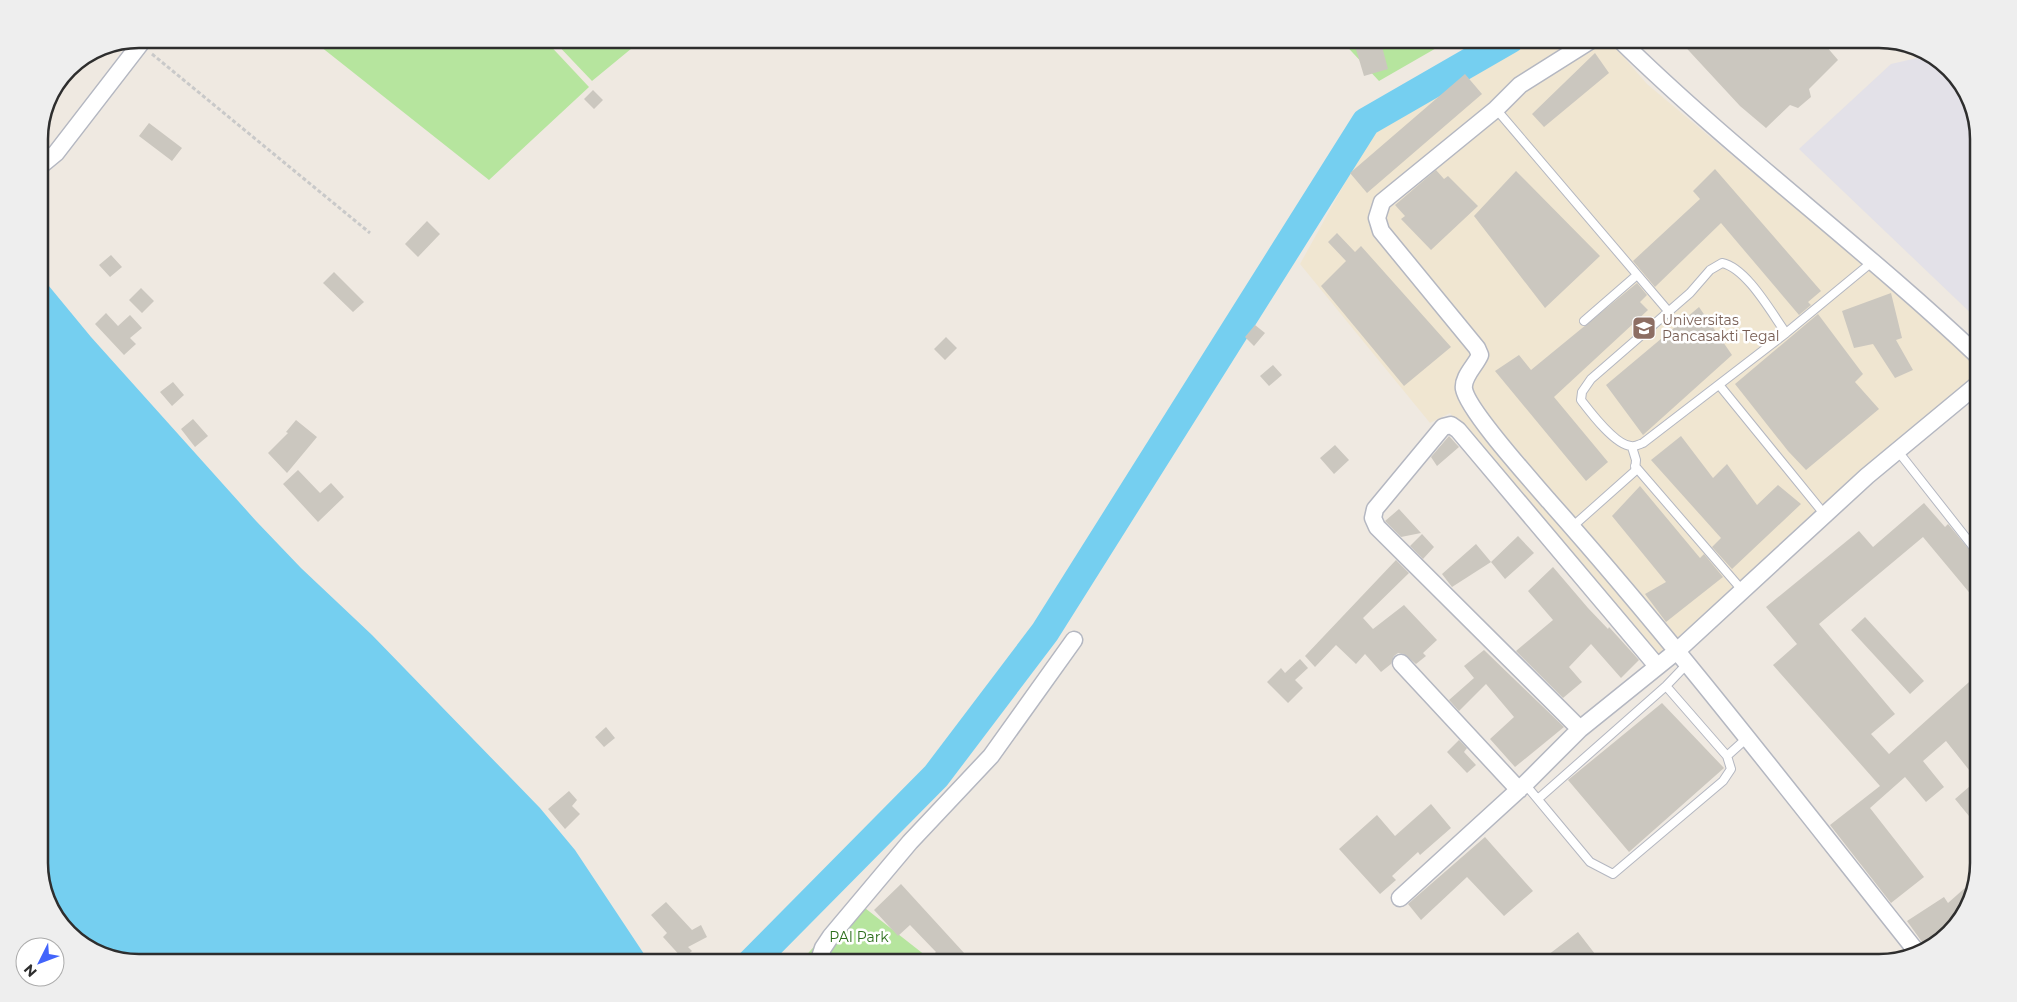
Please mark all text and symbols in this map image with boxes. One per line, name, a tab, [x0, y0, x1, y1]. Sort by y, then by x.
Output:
place label: Universitas Pancasakti Tegal	[1662, 311, 1780, 345]
school or university icon: Universitas Pancasakti Tegal	[1631, 315, 1657, 341]
park label: PAI Park	[829, 928, 889, 946]
north arrow	[15, 937, 65, 987]
text: N	[20, 960, 41, 981]

